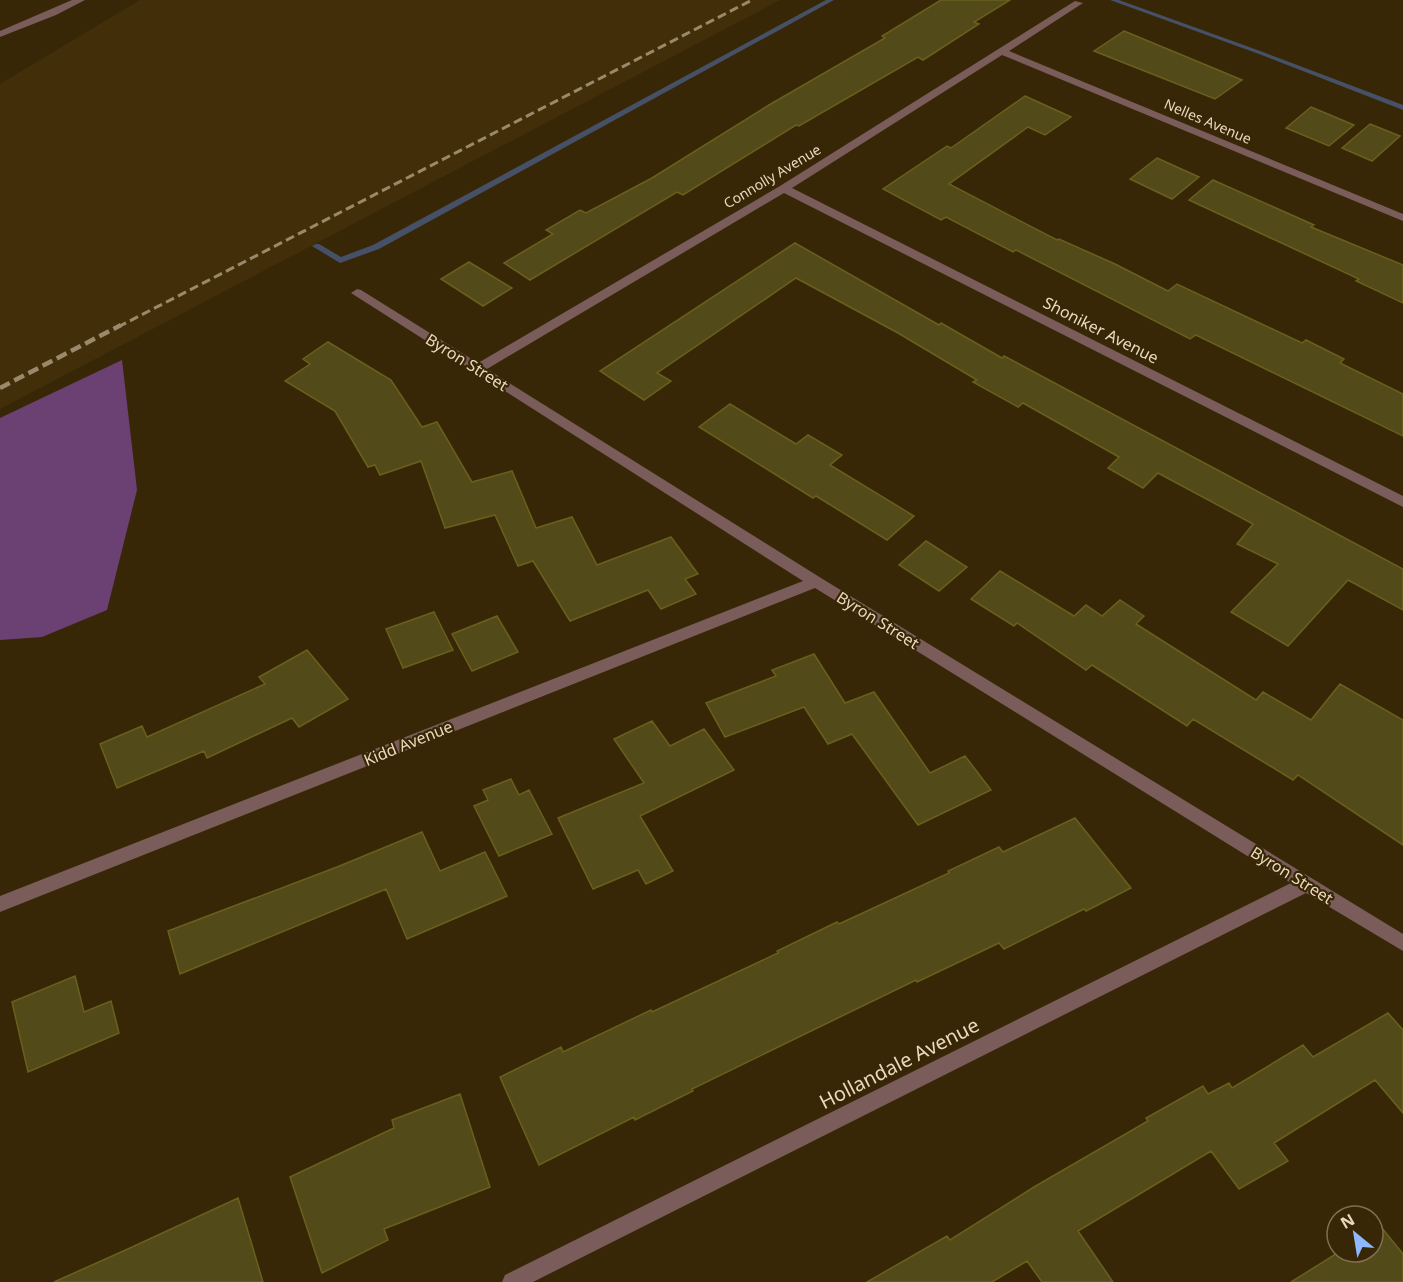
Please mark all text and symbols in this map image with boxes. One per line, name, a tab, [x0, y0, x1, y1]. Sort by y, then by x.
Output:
street label: Nelles Avenue	[1161, 94, 1255, 148]
street label: Connolly Avenue	[720, 139, 824, 213]
street label: Shoniker Avenue	[1039, 291, 1163, 369]
street label: Byron Street	[422, 328, 513, 396]
street label: Byron Street	[833, 586, 924, 654]
street label: Kidd Avenue	[360, 715, 456, 771]
street label: Byron Street	[1247, 841, 1338, 909]
street label: Hollandale Avenue	[814, 1011, 984, 1115]
north arrow	[1325, 1204, 1385, 1264]
text: N	[1336, 1208, 1359, 1234]

